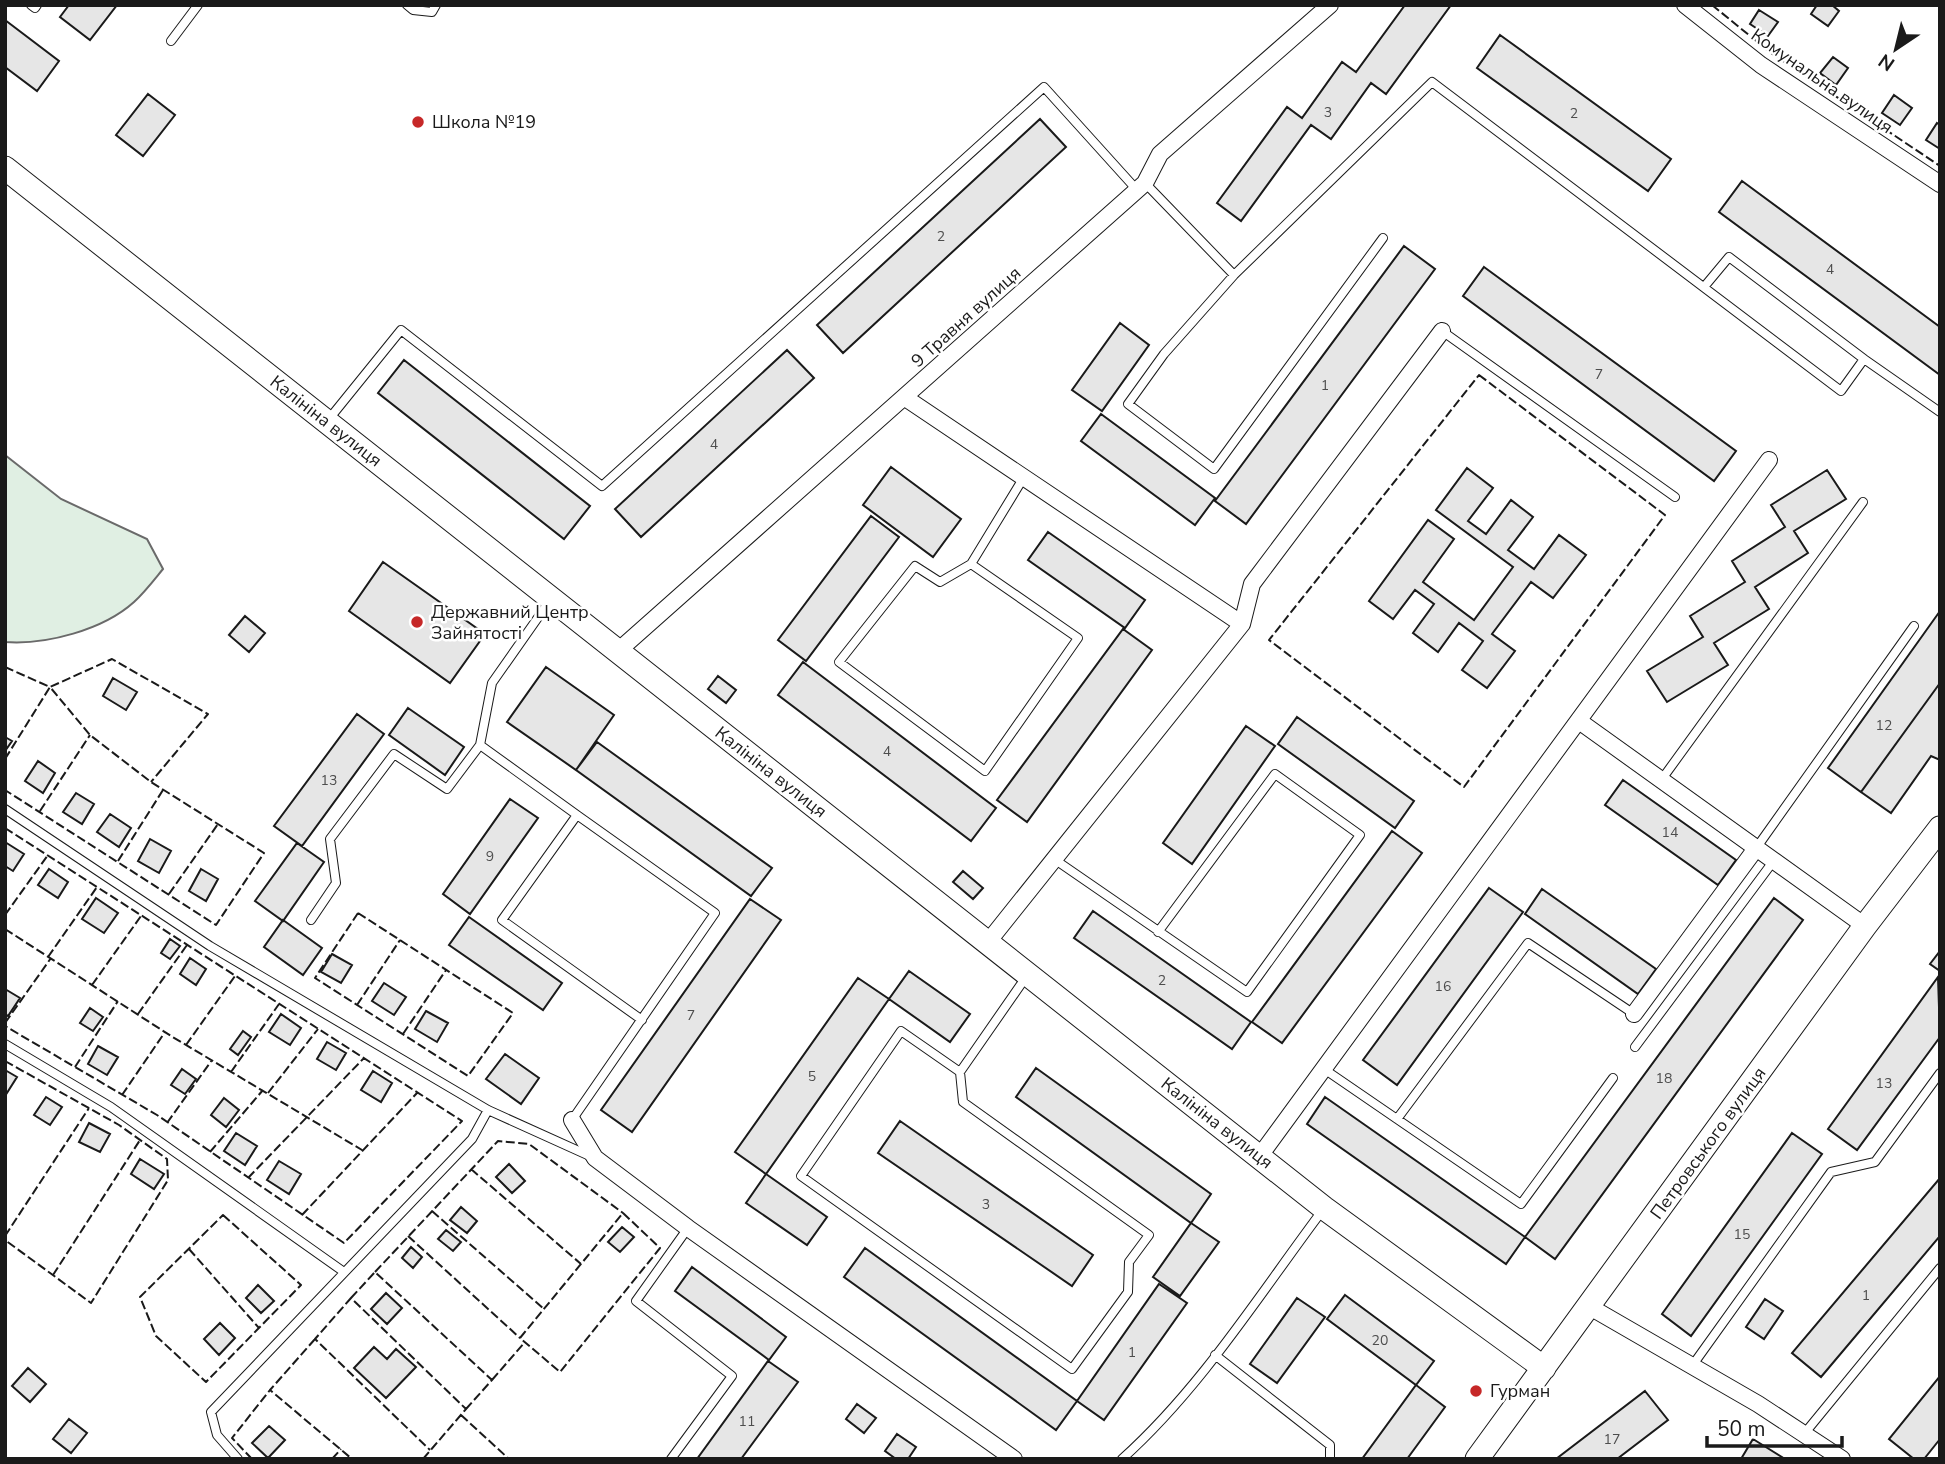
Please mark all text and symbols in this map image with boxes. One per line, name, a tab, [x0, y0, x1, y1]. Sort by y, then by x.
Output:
north arrow	[1861, 14, 1931, 84]
street label: Комунальна вулиця	[1746, 23, 1898, 139]
text: N	[1874, 47, 1900, 77]
house number: 3	[1324, 103, 1332, 122]
house number: 2	[1570, 104, 1578, 123]
place label: Школа №19	[432, 110, 536, 134]
marker: Школа №19	[410, 114, 426, 130]
house number: 2	[937, 227, 945, 246]
house number: 4	[1826, 260, 1834, 279]
street label: 9 Травня вулиця	[906, 261, 1026, 373]
house number: 7	[1595, 365, 1603, 384]
street label: Калініна вулиця	[265, 370, 387, 472]
house number: 1	[1321, 376, 1329, 395]
house number: 4	[710, 435, 718, 454]
place label: Державний Центр Зайнятості	[431, 600, 589, 645]
marker: Державний Центр Зайнятості	[409, 614, 425, 630]
house number: 12	[1876, 716, 1892, 735]
street label: Калініна вулиця	[710, 721, 832, 823]
house number: 4	[883, 742, 891, 761]
house number: 13	[321, 771, 337, 790]
house number: 14	[1662, 823, 1678, 842]
house number: 9	[486, 847, 494, 866]
house number: 2	[1158, 971, 1166, 990]
house number: 16	[1435, 977, 1451, 996]
house number: 7	[687, 1006, 695, 1025]
street label: Петровського вулиця	[1645, 1062, 1771, 1224]
house number: 5	[808, 1067, 816, 1086]
house number: 18	[1656, 1069, 1672, 1088]
street label: Калініна вулиця	[1156, 1072, 1278, 1174]
house number: 13	[1876, 1074, 1892, 1093]
house number: 3	[982, 1195, 990, 1214]
house number: 15	[1734, 1225, 1750, 1244]
house number: 1	[1862, 1286, 1870, 1305]
house number: 20	[1372, 1331, 1388, 1350]
house number: 1	[1128, 1343, 1136, 1362]
place label: Гурман	[1490, 1379, 1550, 1403]
marker: Гурман	[1468, 1383, 1484, 1399]
scale bar	[1707, 1404, 1842, 1448]
house number: 11	[739, 1412, 755, 1431]
text: 50 m	[1717, 1415, 1766, 1443]
house number: 17	[1604, 1430, 1620, 1449]

